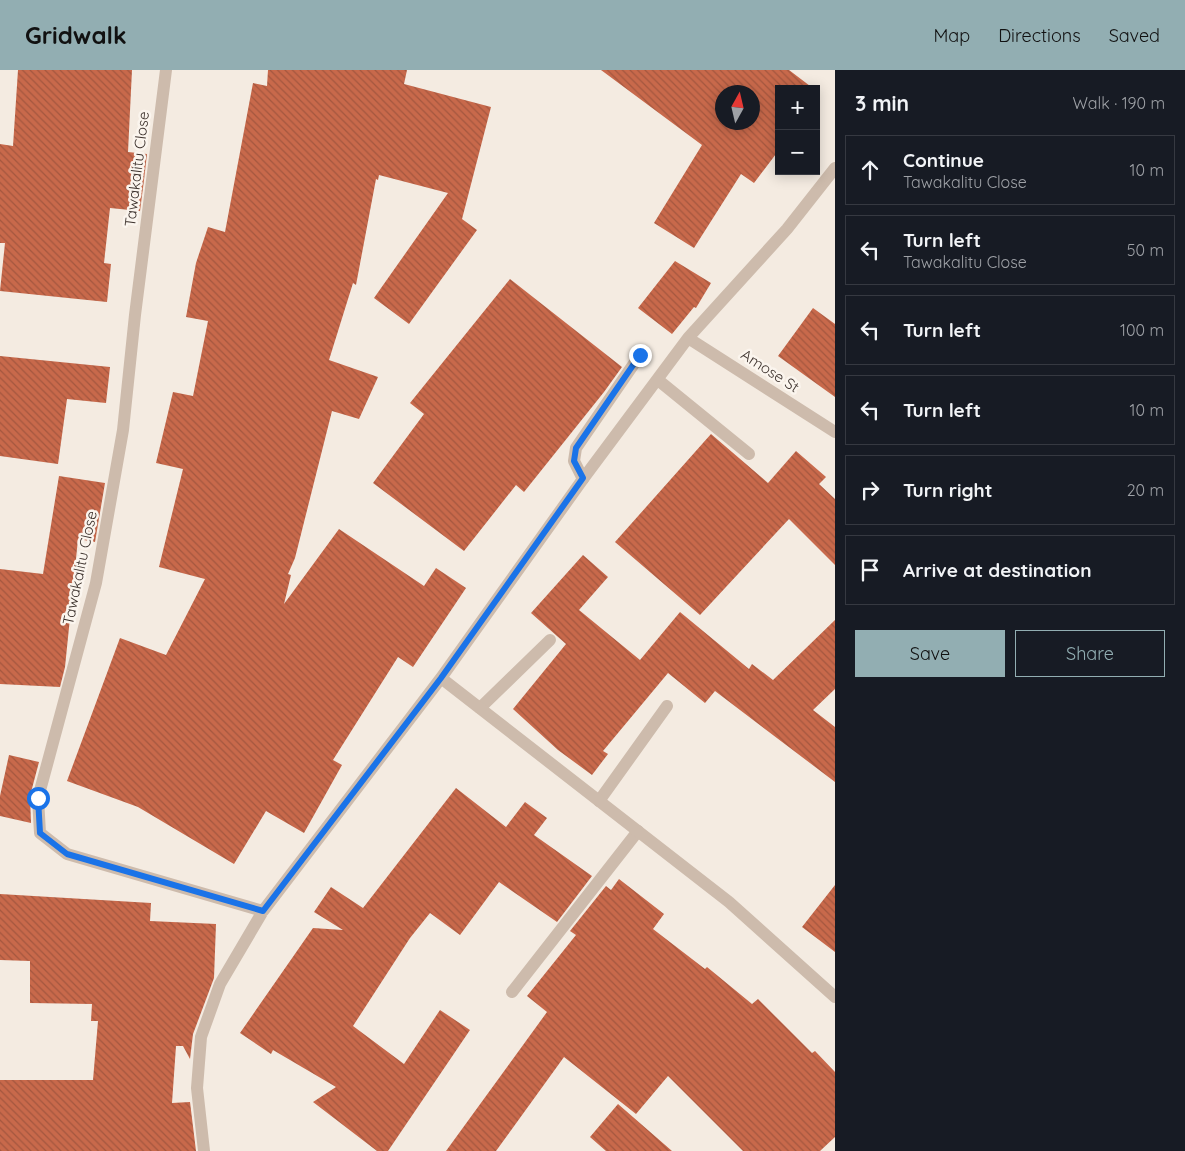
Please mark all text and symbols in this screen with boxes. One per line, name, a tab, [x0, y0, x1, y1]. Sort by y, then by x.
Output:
text: Gridwalk	[25, 20, 127, 50]
text: Map	[933, 24, 970, 47]
text: Directions	[998, 24, 1081, 47]
text: Saved	[1109, 24, 1160, 47]
north arrow	[715, 85, 760, 130]
map controls	[775, 85, 820, 175]
button: +	[775, 85, 820, 130]
text: 3 min	[855, 90, 909, 116]
text: Walk · 190 m	[1073, 93, 1165, 113]
street label: Tawakalitu Close	[120, 110, 153, 228]
button: −	[775, 130, 820, 175]
text: Continue	[903, 148, 984, 172]
icon: ahead	[856, 156, 884, 184]
text: 10 m	[1130, 160, 1164, 180]
text: Tawakalitu Close	[903, 172, 1027, 192]
text: Turn left	[903, 228, 981, 252]
icon: left	[856, 236, 884, 264]
text: 50 m	[1127, 240, 1164, 260]
text: Tawakalitu Close	[903, 252, 1027, 272]
icon: left	[856, 316, 884, 344]
text: Turn left	[903, 318, 981, 342]
text: 100 m	[1120, 320, 1164, 340]
route end	[629, 344, 652, 367]
street label: Amose St	[738, 345, 803, 396]
icon: left	[856, 396, 884, 424]
text: Turn left	[903, 398, 981, 422]
text: 10 m	[1130, 400, 1164, 420]
icon: right	[856, 476, 884, 504]
text: Turn right	[903, 478, 992, 502]
text: 20 m	[1127, 480, 1164, 500]
street label: Tawakalitu Close	[58, 509, 101, 627]
icon: arrive	[856, 556, 884, 584]
text: Arrive at destination	[903, 558, 1092, 582]
button: Save	[855, 630, 1005, 677]
button: Share	[1015, 630, 1165, 677]
route start	[27, 787, 50, 810]

